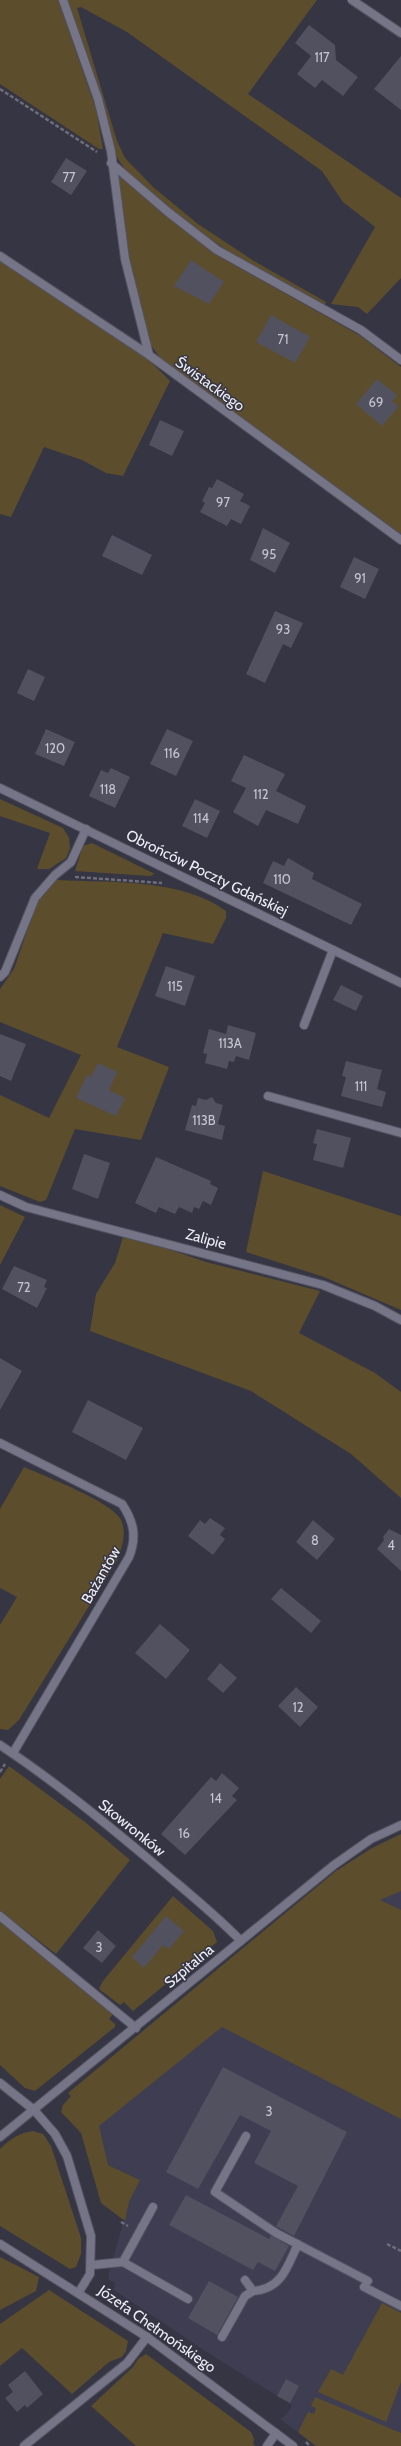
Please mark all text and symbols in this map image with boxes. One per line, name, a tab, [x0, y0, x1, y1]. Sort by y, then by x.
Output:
house number: 117	[314, 49, 330, 65]
house number: 77	[62, 169, 76, 185]
house number: 71	[278, 331, 288, 347]
street label: Świstackiego	[172, 352, 249, 415]
house number: 69	[369, 394, 383, 410]
house number: 97	[216, 494, 230, 510]
house number: 95	[262, 546, 276, 562]
house number: 91	[354, 570, 366, 586]
house number: 93	[276, 621, 290, 637]
house number: 120	[45, 740, 65, 756]
house number: 116	[164, 745, 180, 761]
house number: 118	[100, 781, 116, 797]
house number: 112	[253, 786, 269, 802]
house number: 114	[193, 810, 209, 826]
street label: Obrońców Poczty Gdańskiej	[123, 826, 291, 920]
house number: 110	[273, 871, 291, 887]
house number: 115	[167, 978, 183, 994]
house number: 113A	[218, 1035, 242, 1051]
house number: 111	[355, 1078, 367, 1094]
house number: 113B	[192, 1112, 216, 1128]
street label: Zalipie	[184, 1225, 229, 1253]
house number: 72	[17, 1279, 31, 1295]
house number: 8	[311, 1532, 319, 1548]
house number: 4	[387, 1537, 395, 1553]
street label: Bażantów	[78, 1543, 125, 1607]
house number: 12	[292, 1699, 304, 1715]
house number: 14	[210, 1790, 222, 1806]
street label: Skowronków	[95, 1796, 169, 1860]
house number: 16	[178, 1825, 190, 1841]
house number: 3	[95, 1939, 103, 1955]
street label: Szpitalna	[161, 1940, 218, 1992]
house number: 3	[265, 2103, 273, 2119]
street label: Józefa Chełmońskiego	[94, 2281, 219, 2376]

